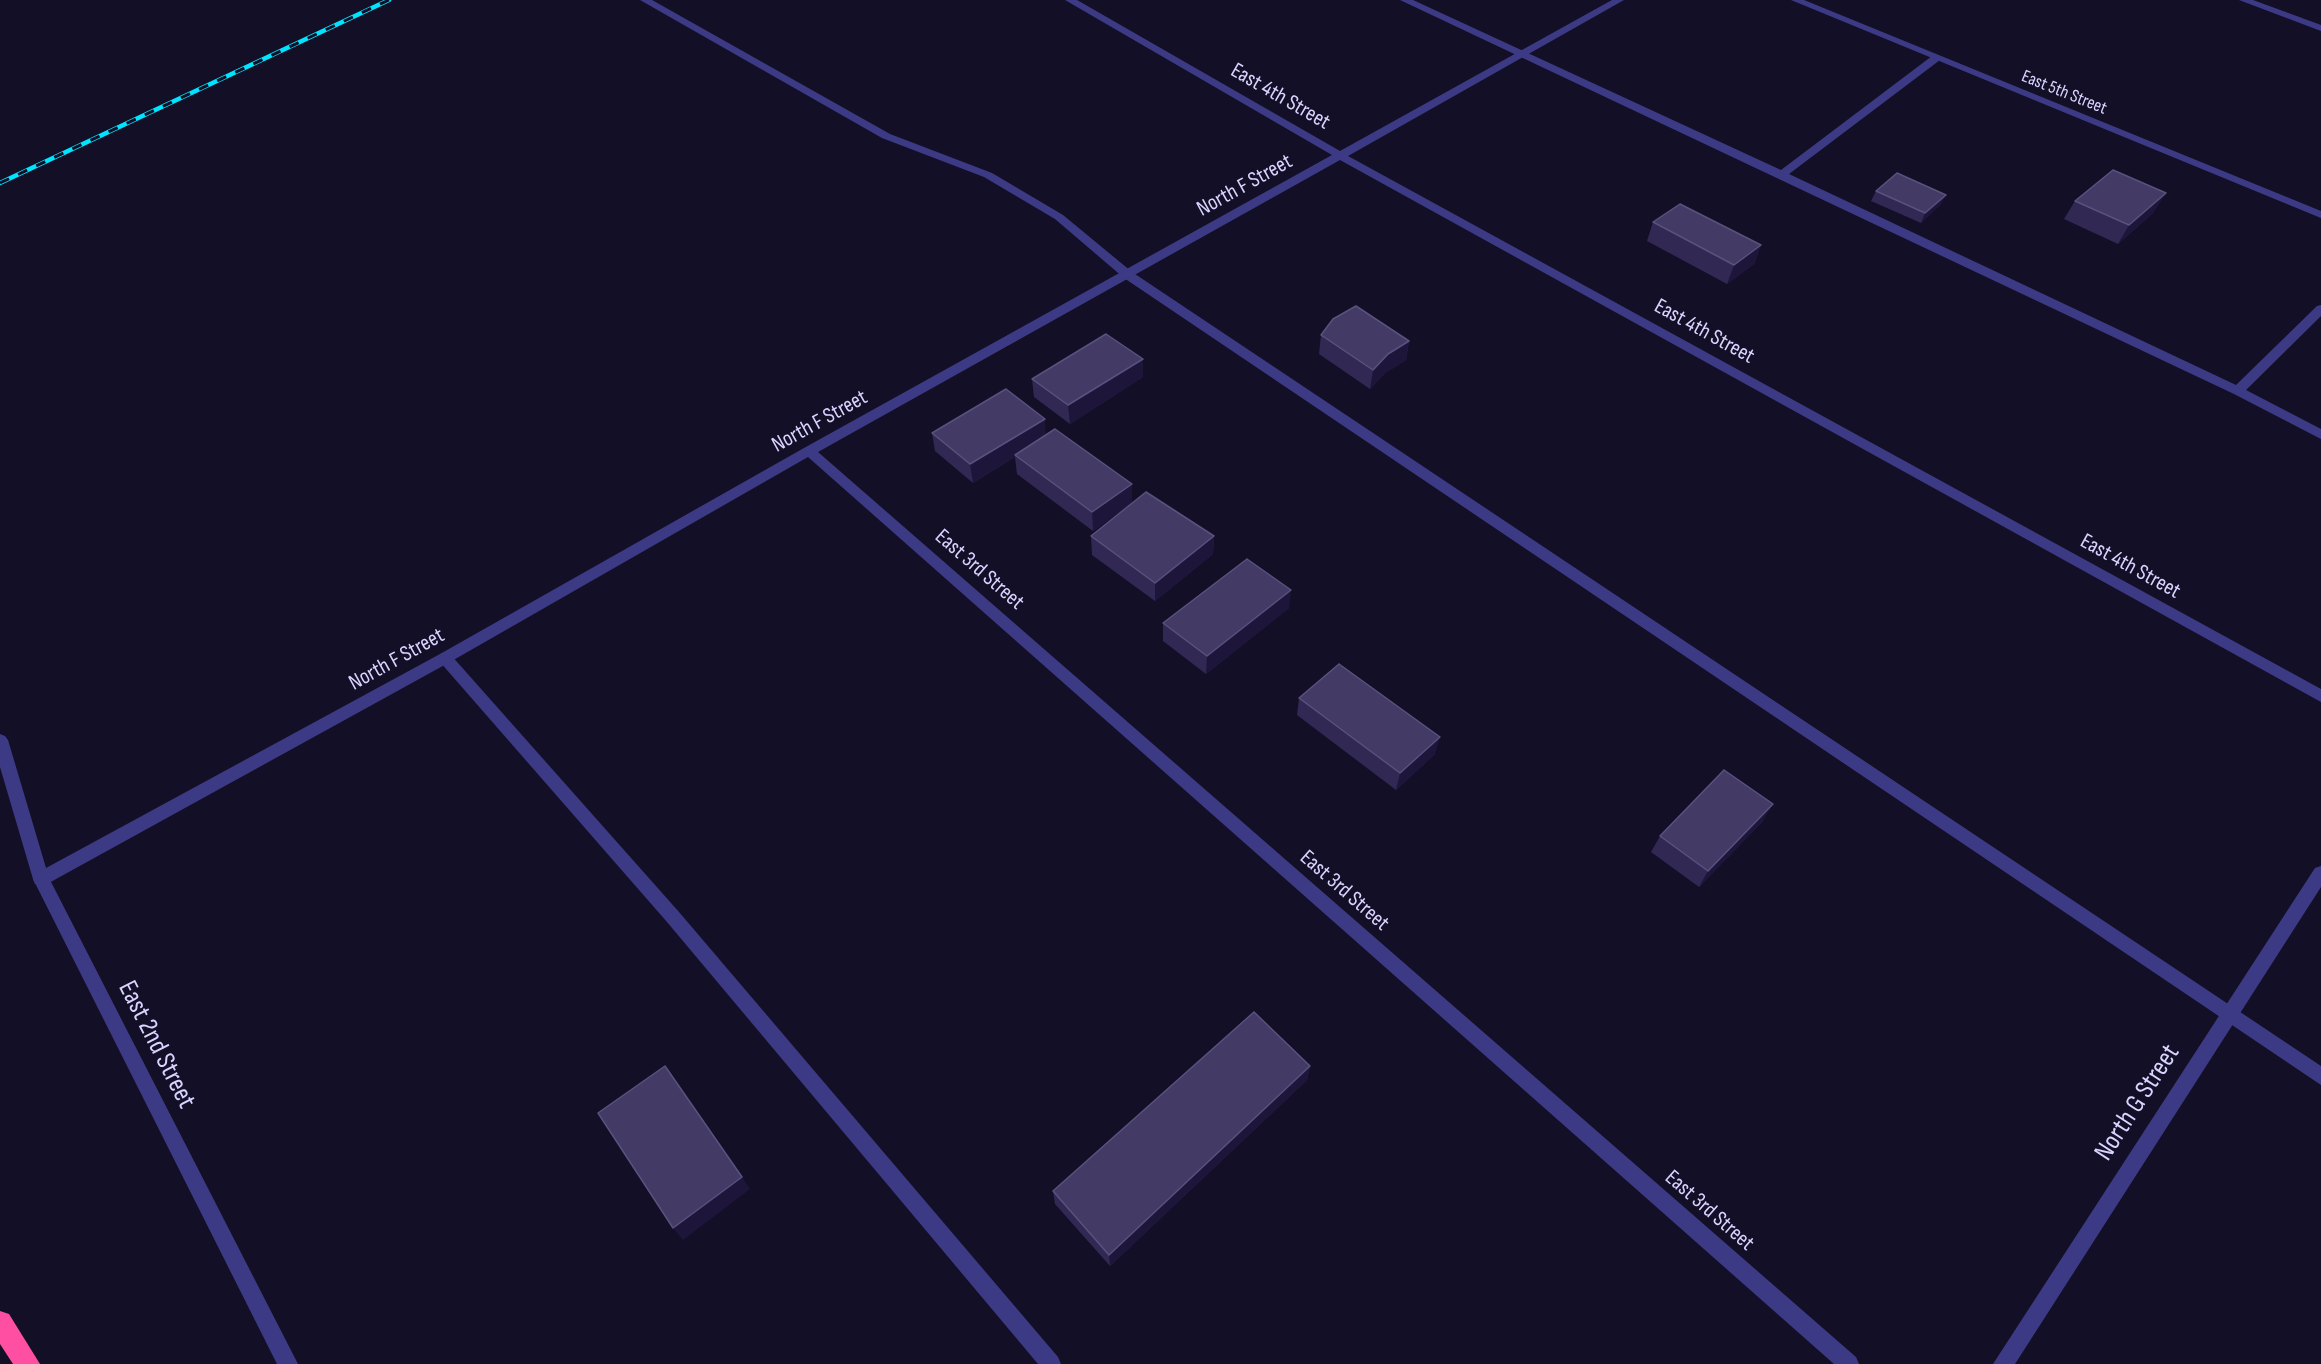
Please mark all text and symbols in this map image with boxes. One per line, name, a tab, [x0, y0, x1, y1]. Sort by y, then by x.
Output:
street label: East 4th Street	[1226, 58, 1334, 136]
street label: East 5th Street	[2018, 66, 2110, 120]
street label: North F Street	[1193, 149, 1297, 223]
street label: East 4th Street	[1649, 294, 1759, 370]
street label: North F Street	[768, 385, 872, 459]
street label: East 3rd Street	[929, 524, 1029, 616]
street label: East 4th Street	[2075, 529, 2185, 605]
street label: North F Street	[345, 623, 449, 697]
street label: East 3rd Street	[1294, 845, 1394, 937]
street label: East 2nd Street	[110, 976, 202, 1114]
street label: North G Street	[2088, 1039, 2188, 1167]
street label: East 3rd Street	[1659, 1165, 1759, 1257]

